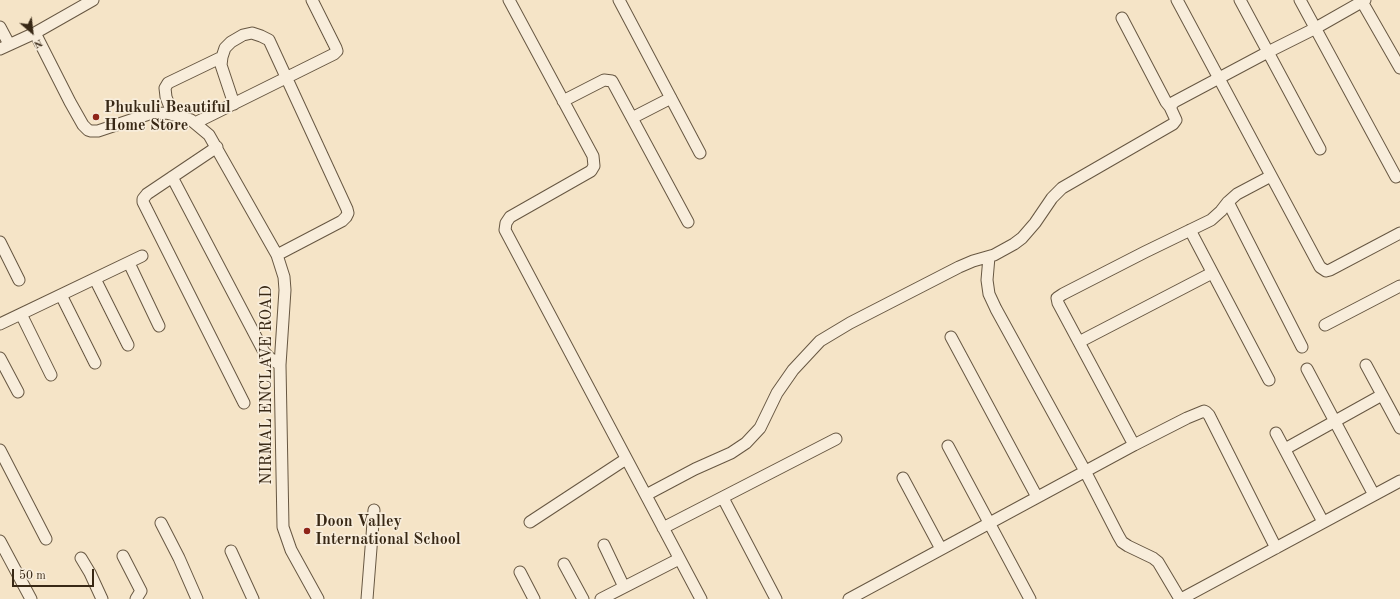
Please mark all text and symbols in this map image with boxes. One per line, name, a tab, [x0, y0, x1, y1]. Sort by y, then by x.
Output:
north arrow	[12, 12, 52, 52]
text: N	[32, 36, 44, 50]
place label: Phukuli Beautiful Home Store	[104, 98, 231, 136]
marker: Phukuli Beautiful Home Store	[91, 112, 101, 122]
street label: NIRMAL ENCLAVE ROAD	[257, 285, 277, 485]
place label: Doon Valley International School	[315, 512, 461, 550]
marker: Doon Valley International School	[302, 526, 312, 536]
scale bar	[14, 561, 96, 587]
text: 50 m	[19, 570, 46, 582]

